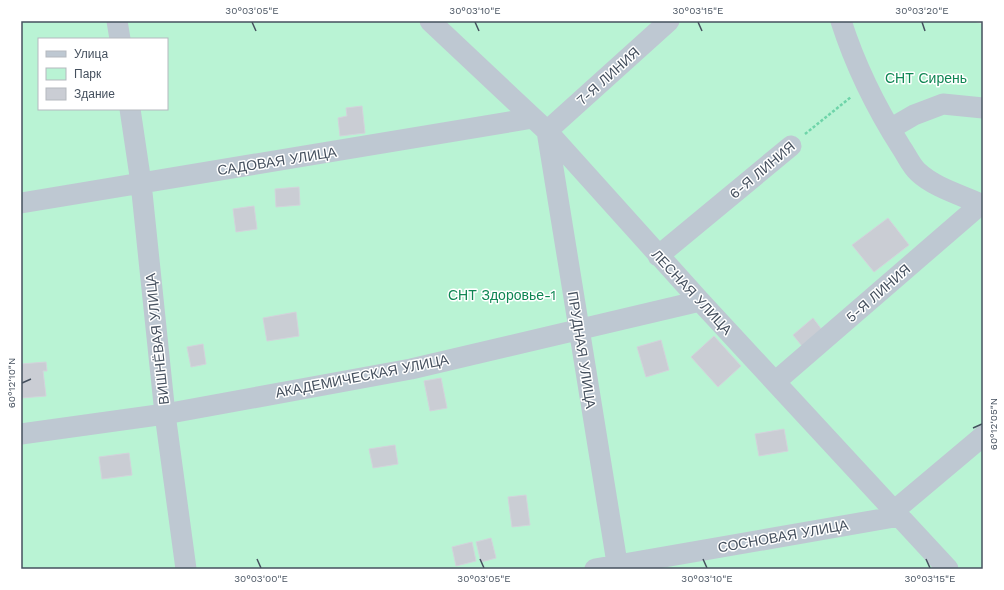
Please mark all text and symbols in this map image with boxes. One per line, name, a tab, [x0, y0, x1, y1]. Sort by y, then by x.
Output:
text: 30°03'05"E	[225, 5, 279, 16]
text: 30°03'10"E	[449, 5, 501, 16]
text: 30°03'15"E	[673, 5, 723, 16]
text: 30°03'20"E	[895, 5, 949, 16]
legend	[38, 38, 168, 110]
street label: 7-Я ЛИНИЯ	[573, 44, 643, 108]
text: Улица	[74, 47, 108, 61]
text: Парк	[74, 67, 102, 81]
park label: СНТ Сирень	[885, 70, 967, 86]
text: Здание	[74, 87, 115, 101]
street label: 6-Я ЛИНИЯ	[726, 138, 798, 202]
street label: САДОВАЯ УЛИЦА	[216, 144, 338, 178]
street label: ЛЕСНАЯ УЛИЦА	[649, 246, 736, 338]
street label: 5-Я ЛИНИЯ	[843, 261, 913, 325]
street label: ВИШНЁВАЯ УЛИЦА	[142, 272, 172, 406]
park label: СНТ Здоровье-1	[448, 287, 556, 303]
street label: ПРУДНАЯ УЛИЦА	[565, 290, 599, 410]
street label: АКАДЕМИЧЕСКАЯ УЛИЦА	[274, 351, 451, 401]
text: 60°12'10"N	[6, 358, 17, 408]
text: 60°12'05"N	[988, 398, 999, 450]
street label: СОСНОВАЯ УЛИЦА	[716, 517, 850, 555]
text: 30°03'00"E	[234, 573, 288, 584]
text: 30°03'05"E	[457, 573, 511, 584]
text: 30°03'10"E	[681, 573, 733, 584]
text: 30°03'15"E	[905, 573, 955, 584]

